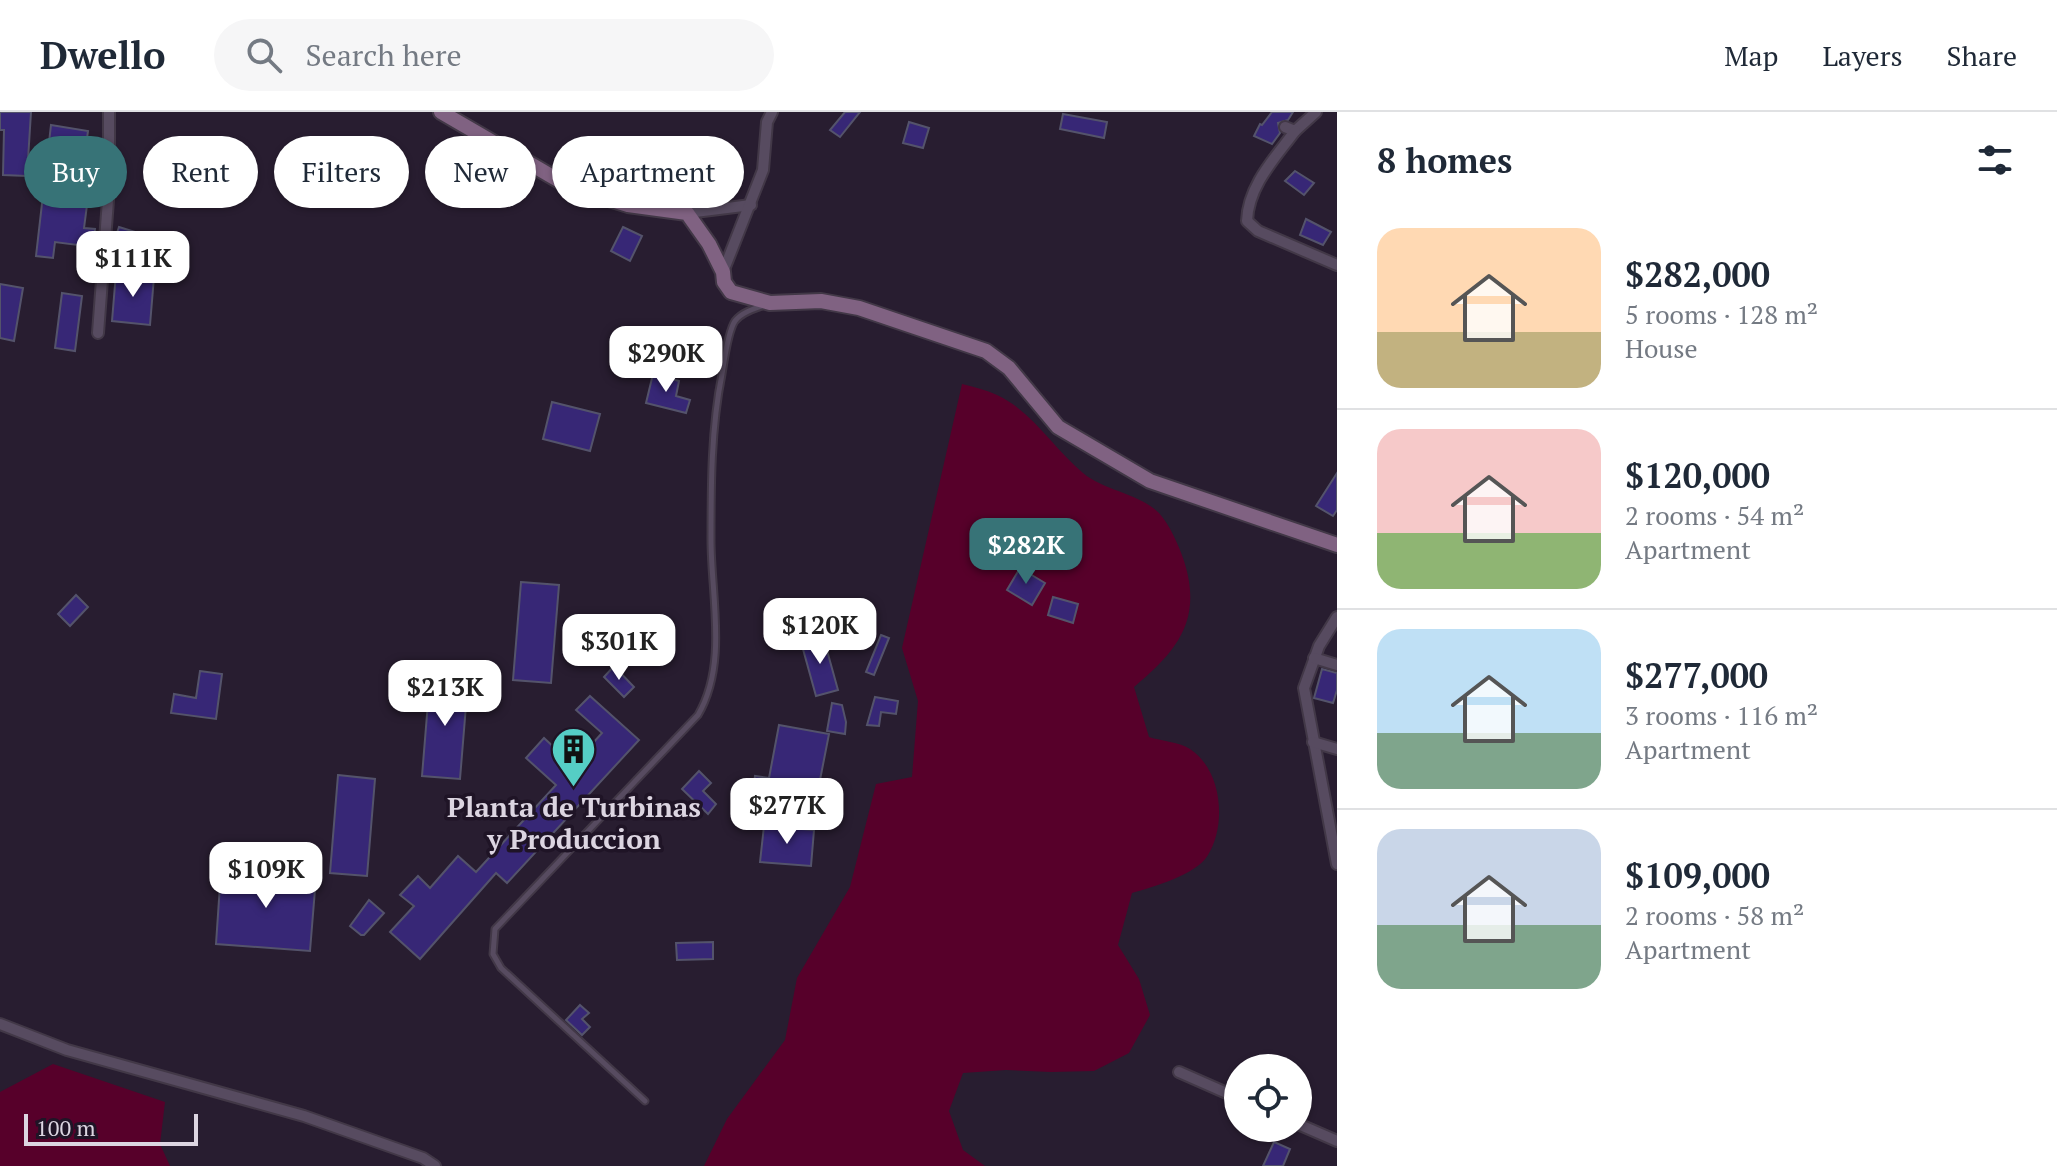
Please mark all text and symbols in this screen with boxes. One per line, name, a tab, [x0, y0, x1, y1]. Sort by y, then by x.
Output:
search box	[214, 19, 774, 91]
text: Dwello	[40, 30, 166, 80]
icon: search	[242, 33, 286, 77]
text: Search here	[306, 35, 462, 75]
text: Map	[1724, 37, 1778, 74]
text: Layers	[1822, 37, 1903, 74]
text: Share	[1947, 37, 2017, 74]
chip: Buy	[24, 136, 127, 208]
chip: Rent	[143, 136, 258, 208]
chip: Filters	[274, 136, 409, 208]
chip: New	[425, 136, 536, 208]
chip: Apartment	[552, 136, 744, 208]
text: 8 homes	[1377, 138, 1512, 183]
icon: filters	[1973, 138, 2017, 182]
pin: $111K	[77, 231, 189, 299]
text: $111K	[94, 240, 172, 274]
text: $282,000	[1625, 252, 1770, 297]
icon: home	[1441, 260, 1537, 356]
text: 5 rooms · 128 m²	[1625, 297, 1818, 331]
pin: $290K	[610, 326, 722, 394]
text: House	[1625, 331, 1698, 365]
text: $290K	[627, 335, 705, 369]
text: $120,000	[1625, 453, 1770, 498]
icon: home	[1441, 461, 1537, 557]
text: 2 rooms · 54 m²	[1625, 498, 1804, 532]
pin: $282K	[970, 518, 1082, 586]
text: $282K	[987, 527, 1065, 561]
text: Apartment	[1625, 532, 1751, 566]
pin: $120K	[764, 598, 876, 666]
text: $120K	[781, 607, 859, 641]
pin: $301K	[563, 614, 675, 682]
text: $301K	[580, 623, 658, 657]
text: $277,000	[1625, 653, 1768, 698]
pin: $213K	[389, 660, 501, 728]
icon: home	[1441, 661, 1537, 757]
text: $213K	[406, 669, 484, 703]
text: 3 rooms · 116 m²	[1625, 698, 1818, 732]
building icon: Planta de Turbinas y Produccion	[550, 725, 598, 788]
text: Apartment	[1625, 732, 1751, 766]
pin: $277K	[731, 778, 843, 846]
text: $277K	[748, 787, 826, 821]
place label: Planta de Turbinas y Produccion	[447, 788, 701, 857]
pin: $109K	[210, 842, 322, 910]
text: $109K	[227, 851, 305, 885]
text: $109,000	[1625, 853, 1770, 898]
icon: home	[1441, 861, 1537, 957]
text: 2 rooms · 58 m²	[1625, 898, 1804, 932]
text: Apartment	[1625, 932, 1751, 966]
map controls	[1224, 1054, 1312, 1142]
button: locate	[1224, 1054, 1312, 1142]
scale bar	[24, 1110, 198, 1146]
text: 100 m	[36, 1113, 96, 1142]

